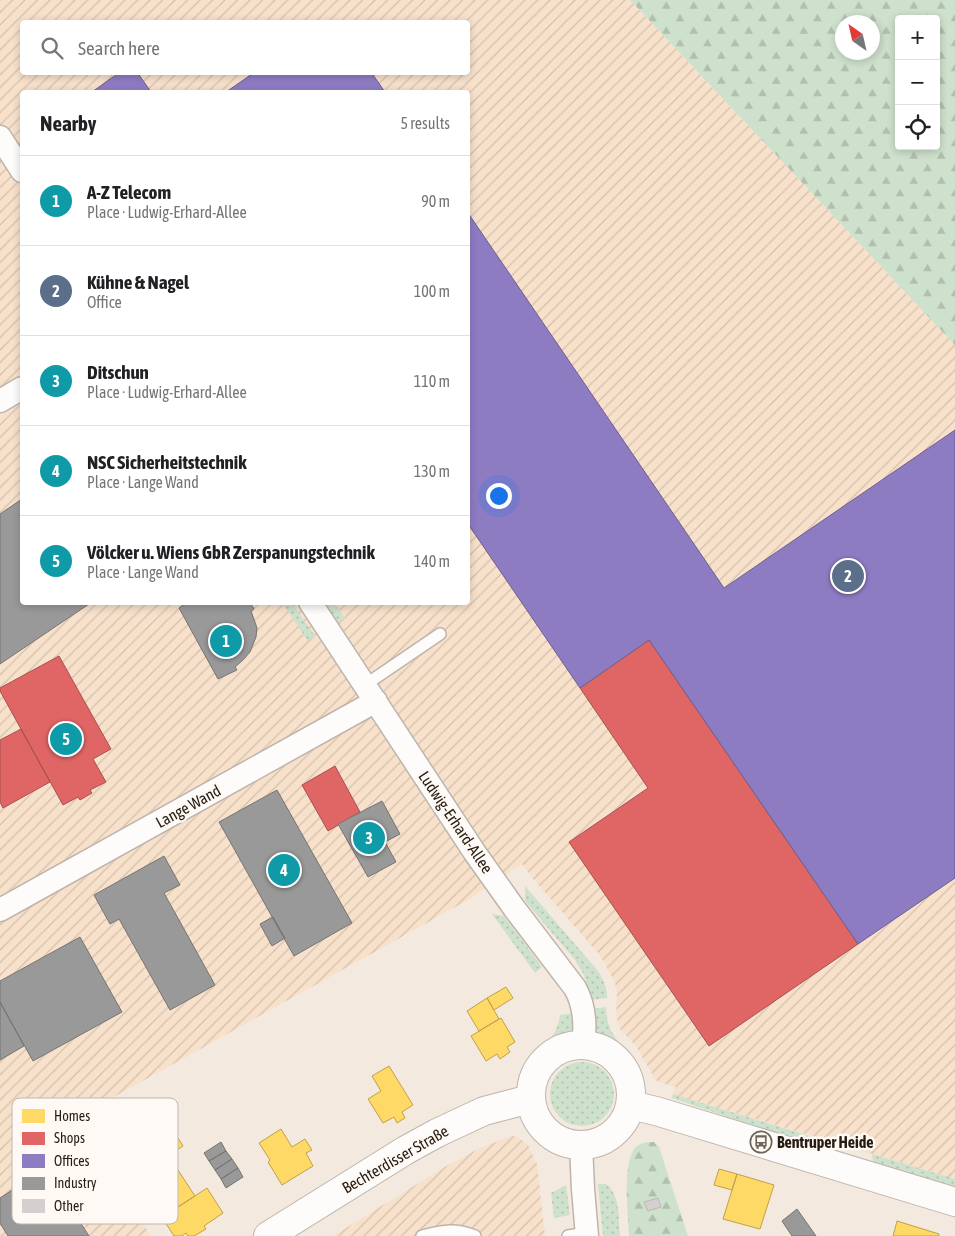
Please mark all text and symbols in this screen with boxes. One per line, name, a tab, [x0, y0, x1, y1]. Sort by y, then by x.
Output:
north arrow	[835, 15, 880, 60]
map controls	[895, 15, 940, 150]
button: +	[895, 15, 940, 60]
search box	[20, 20, 470, 75]
icon: search	[38, 34, 66, 62]
text: Search here	[78, 37, 160, 59]
button: −	[895, 60, 940, 105]
button: locate	[895, 105, 940, 150]
text: Nearby	[40, 111, 96, 135]
text: 5 results	[400, 114, 450, 132]
text: A-Z Telecom	[87, 181, 171, 203]
text: 1	[52, 192, 60, 210]
text: 90 m	[421, 192, 450, 210]
text: Place · Ludwig-Erhard-Allee	[87, 203, 247, 221]
text: Kühne & Nagel	[87, 271, 189, 293]
text: 2	[52, 282, 60, 300]
text: 100 m	[414, 282, 450, 300]
text: Office	[87, 293, 122, 311]
text: Ditschun	[87, 361, 149, 383]
text: 3	[52, 372, 60, 390]
text: 110 m	[414, 372, 450, 390]
text: Place · Ludwig-Erhard-Allee	[87, 383, 247, 401]
text: NSC Sicherheitstechnik	[87, 451, 247, 473]
text: 4	[52, 462, 60, 480]
text: 130 m	[414, 462, 450, 480]
text: Place · Lange Wand	[87, 473, 199, 491]
your location	[486, 483, 512, 509]
text: Völcker u. Wiens GbR Zerspanungstechnik	[87, 541, 375, 563]
text: 5	[52, 552, 60, 570]
text: 140 m	[414, 552, 450, 570]
pin: 2	[832, 557, 864, 595]
text: Place · Lange Wand	[87, 563, 199, 581]
pin: 1	[210, 622, 242, 660]
pin: 5	[50, 720, 82, 758]
street label: Ludwig-Erhard-Allee	[414, 768, 497, 877]
street label: Lange Wand	[152, 781, 224, 832]
pin: 3	[353, 819, 385, 857]
pin: 4	[268, 851, 300, 889]
legend	[12, 1098, 178, 1224]
text: Homes	[54, 1108, 90, 1124]
street label: Bechterdisser Straße	[339, 1121, 451, 1197]
text: Shops	[54, 1130, 85, 1146]
bus stop icon: Bentruper Heide	[749, 1130, 773, 1154]
place label: Bentruper Heide	[777, 1133, 874, 1151]
text: Offices	[54, 1153, 90, 1169]
text: Industry	[54, 1175, 97, 1191]
text: Other	[54, 1198, 84, 1214]

